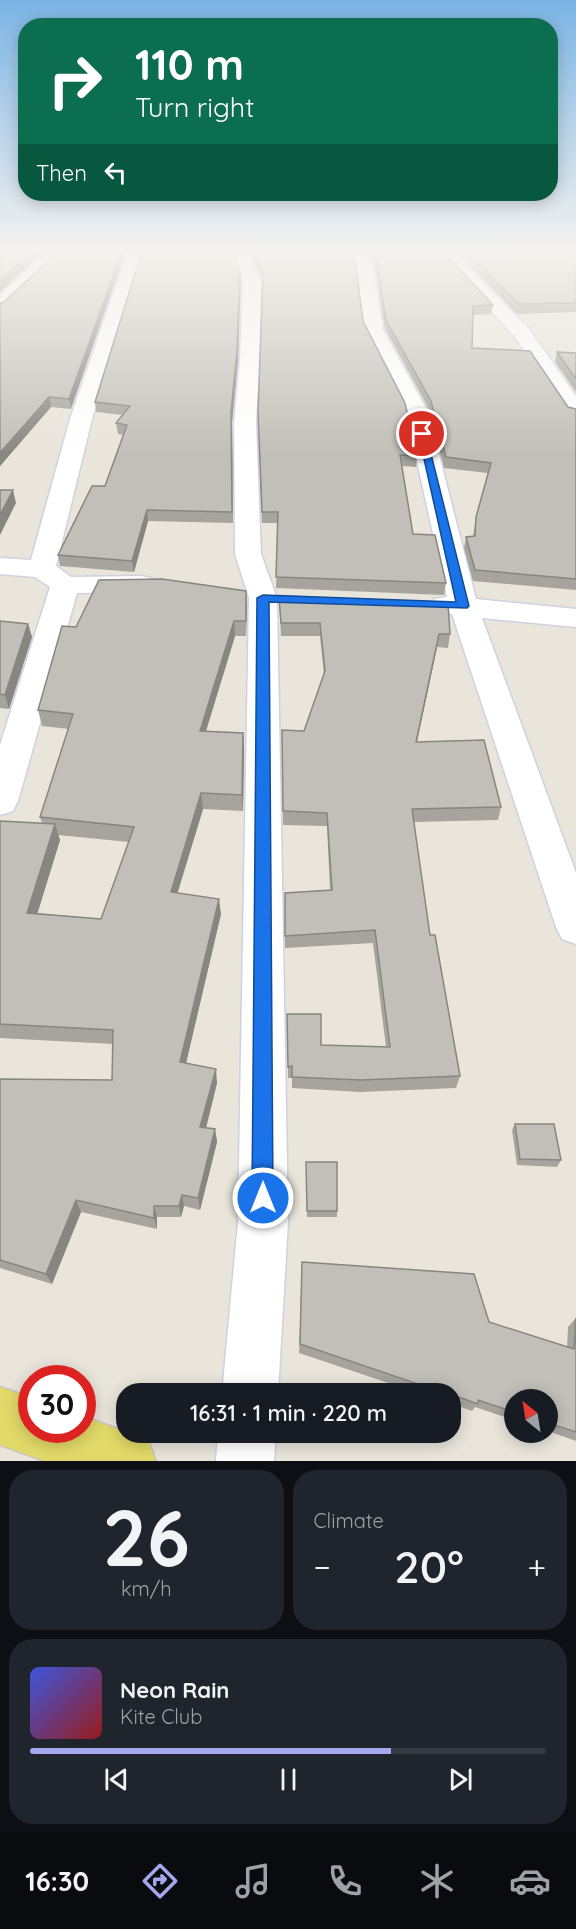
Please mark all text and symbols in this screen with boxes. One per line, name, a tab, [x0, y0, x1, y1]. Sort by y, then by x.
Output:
text: 110 m	[135, 38, 244, 91]
icon: right	[36, 42, 114, 120]
text: Turn right	[135, 90, 254, 124]
icon: left	[99, 156, 132, 189]
text: Then	[36, 159, 87, 187]
pin	[396, 408, 447, 459]
icon: arrive	[405, 417, 438, 450]
position arrow	[231, 1166, 295, 1230]
speed limit sign: 30	[18, 1365, 96, 1443]
north arrow	[504, 1389, 558, 1443]
map controls	[504, 1389, 558, 1443]
text: 16:31 · 1 min · 220 m	[190, 1399, 387, 1427]
text: 26	[102, 1488, 190, 1586]
text: Climate	[314, 1508, 384, 1533]
text: 20°	[394, 1538, 464, 1594]
text: −	[314, 1546, 331, 1587]
text: +	[527, 1546, 546, 1587]
text: km/h	[121, 1576, 172, 1601]
text: Neon Rain	[120, 1676, 229, 1704]
text: Kite Club	[120, 1704, 202, 1729]
icon: previous	[100, 1763, 133, 1796]
icon: pause	[272, 1763, 305, 1796]
icon: next	[444, 1763, 477, 1796]
icon: directions	[139, 1860, 181, 1902]
icon: music	[232, 1860, 274, 1902]
icon: phone	[324, 1860, 366, 1902]
icon: climate	[416, 1860, 458, 1902]
icon: car	[509, 1860, 551, 1902]
text: 16:30	[25, 1864, 89, 1898]

